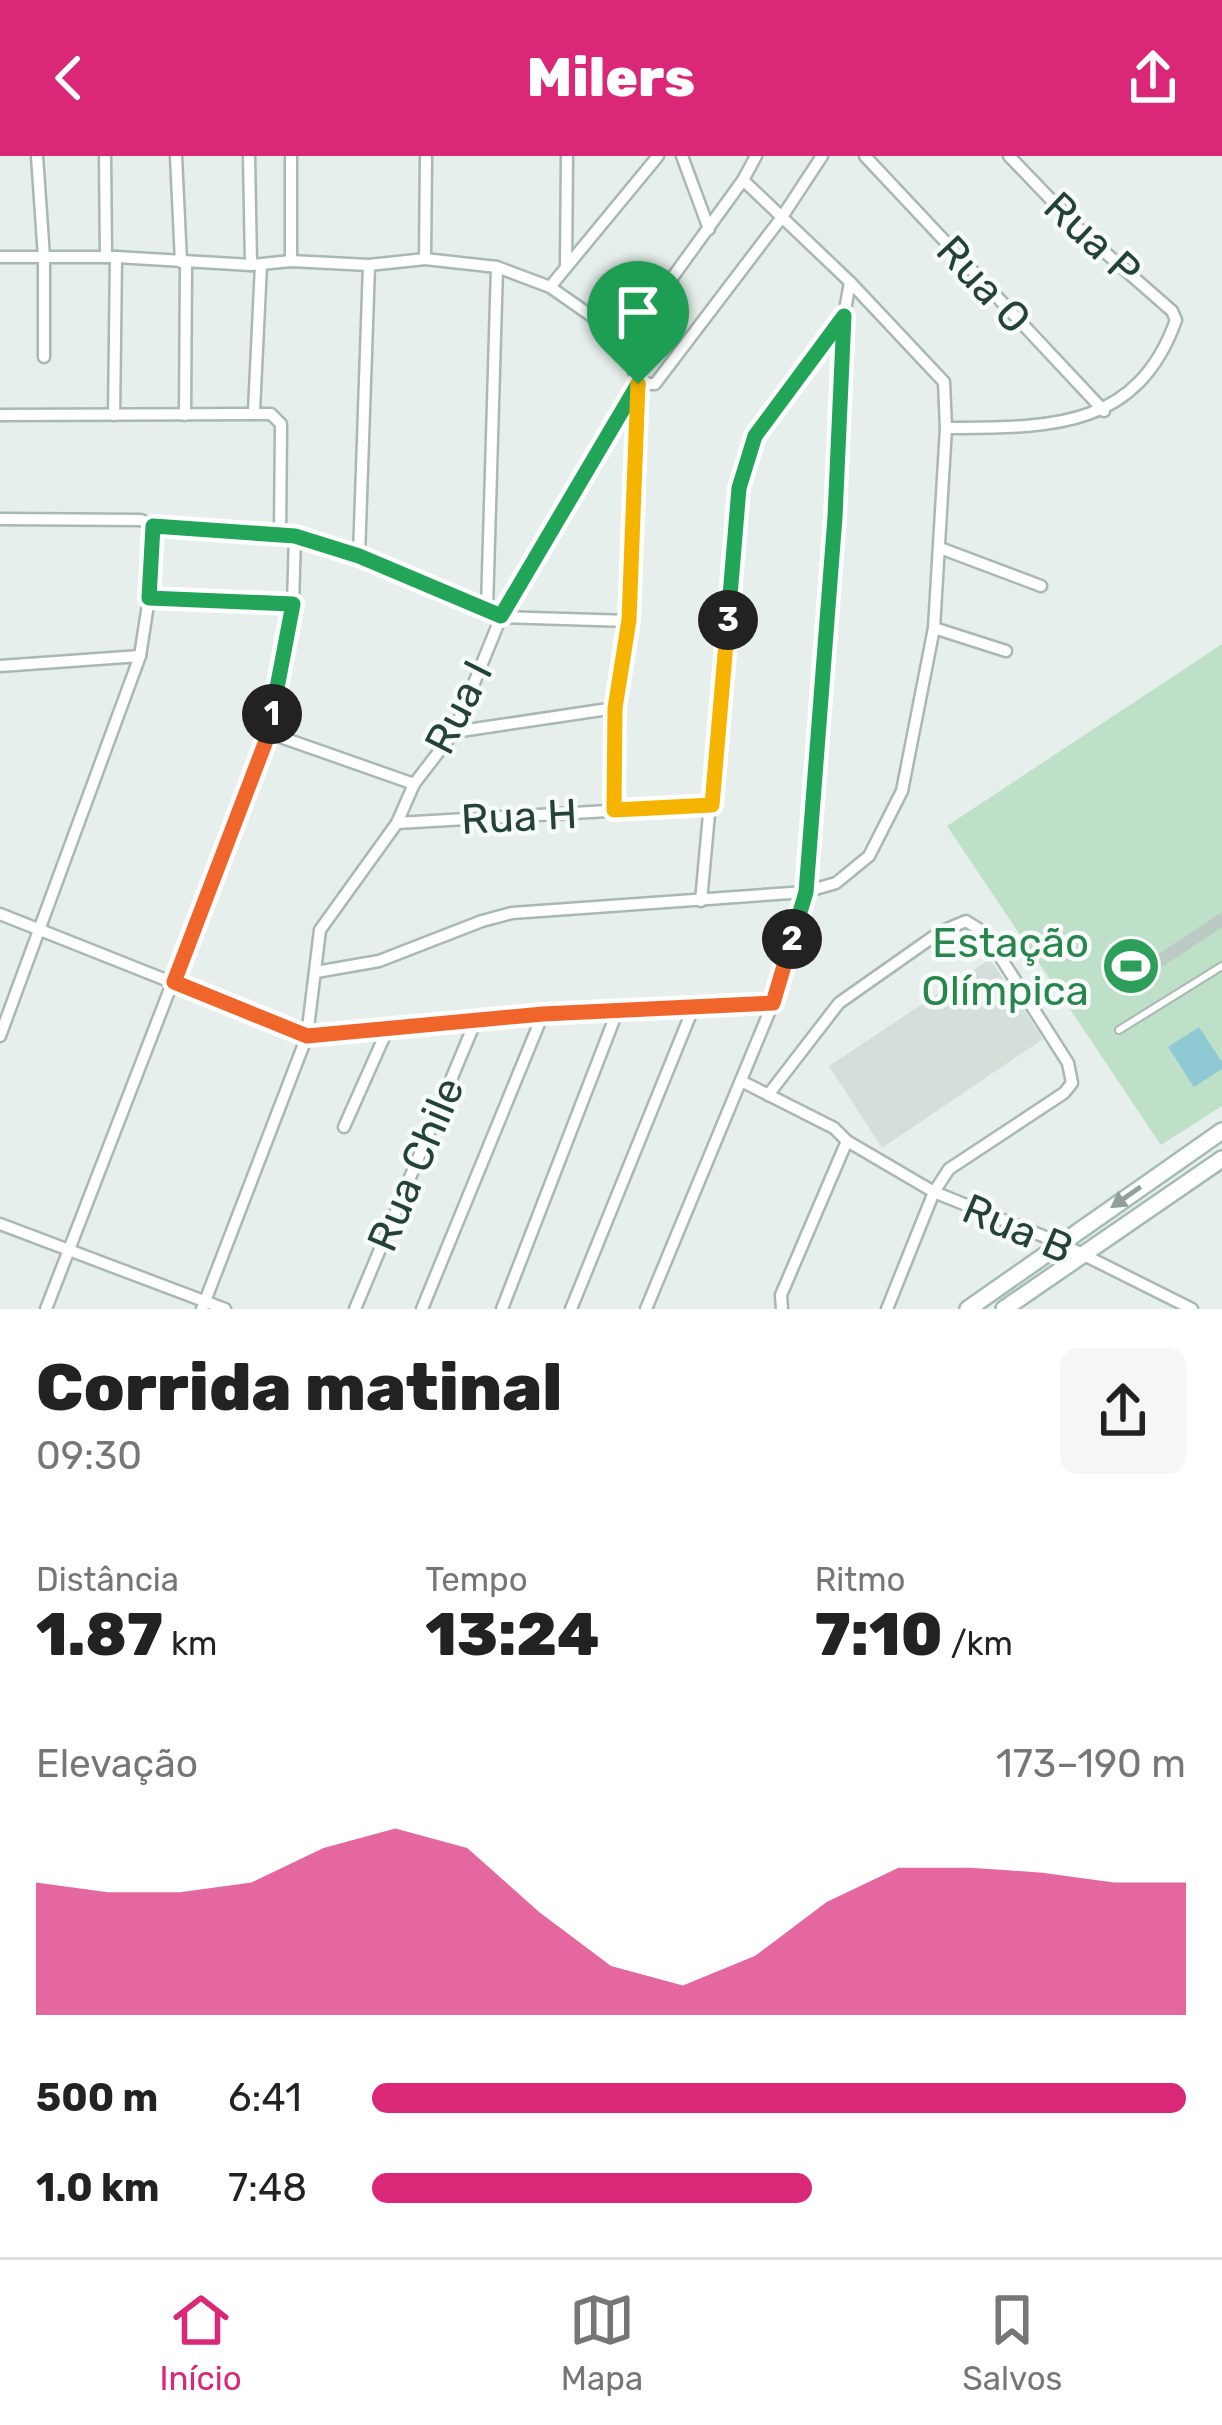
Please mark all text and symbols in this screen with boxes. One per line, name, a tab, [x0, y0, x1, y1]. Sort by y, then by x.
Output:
icon: back	[36, 45, 102, 111]
icon: share	[1120, 45, 1186, 111]
text: Milers	[527, 46, 695, 110]
street label: Rua P	[1034, 182, 1151, 296]
street label: Rua O	[926, 226, 1041, 344]
pin	[587, 261, 689, 384]
icon: arrive	[605, 279, 671, 345]
pin: 3	[698, 590, 758, 650]
text: 3	[717, 600, 739, 639]
street label: Rua I	[414, 653, 503, 762]
pin: 1	[242, 684, 302, 744]
text: 1	[264, 694, 280, 733]
street label: Rua H	[460, 789, 578, 845]
pin: 2	[762, 909, 822, 969]
place label: Estação Olímpica	[921, 918, 1089, 1016]
text: 2	[781, 919, 803, 958]
sports icon: Estação Olímpica	[1100, 935, 1162, 997]
street label: Rua Chile	[357, 1070, 475, 1259]
street label: Rua B	[955, 1184, 1080, 1274]
one-way arrow	[1109, 1186, 1142, 1208]
text: Corrida matinal	[36, 1348, 562, 1427]
button: share	[1060, 1348, 1186, 1474]
text: 09:30	[36, 1433, 142, 1479]
text: Distância	[36, 1560, 179, 1599]
text: Tempo	[425, 1560, 528, 1599]
text: Ritmo	[815, 1560, 905, 1599]
text: 1.87	[36, 1599, 163, 1670]
text: 13:24	[425, 1599, 599, 1670]
text: 7:10	[815, 1599, 943, 1670]
text: km	[163, 1624, 217, 1663]
text: /km	[943, 1624, 1013, 1663]
text: Elevação	[36, 1741, 198, 1787]
text: 173–190 m	[996, 1741, 1186, 1787]
text: 500 m	[36, 2075, 158, 2121]
text: 6:41	[228, 2075, 302, 2121]
text: 1.0 km	[36, 2165, 160, 2211]
text: 7:48	[228, 2165, 307, 2211]
tab: Início	[160, 2287, 242, 2398]
tab: Mapa	[561, 2287, 643, 2398]
tab: Salvos	[962, 2287, 1062, 2398]

